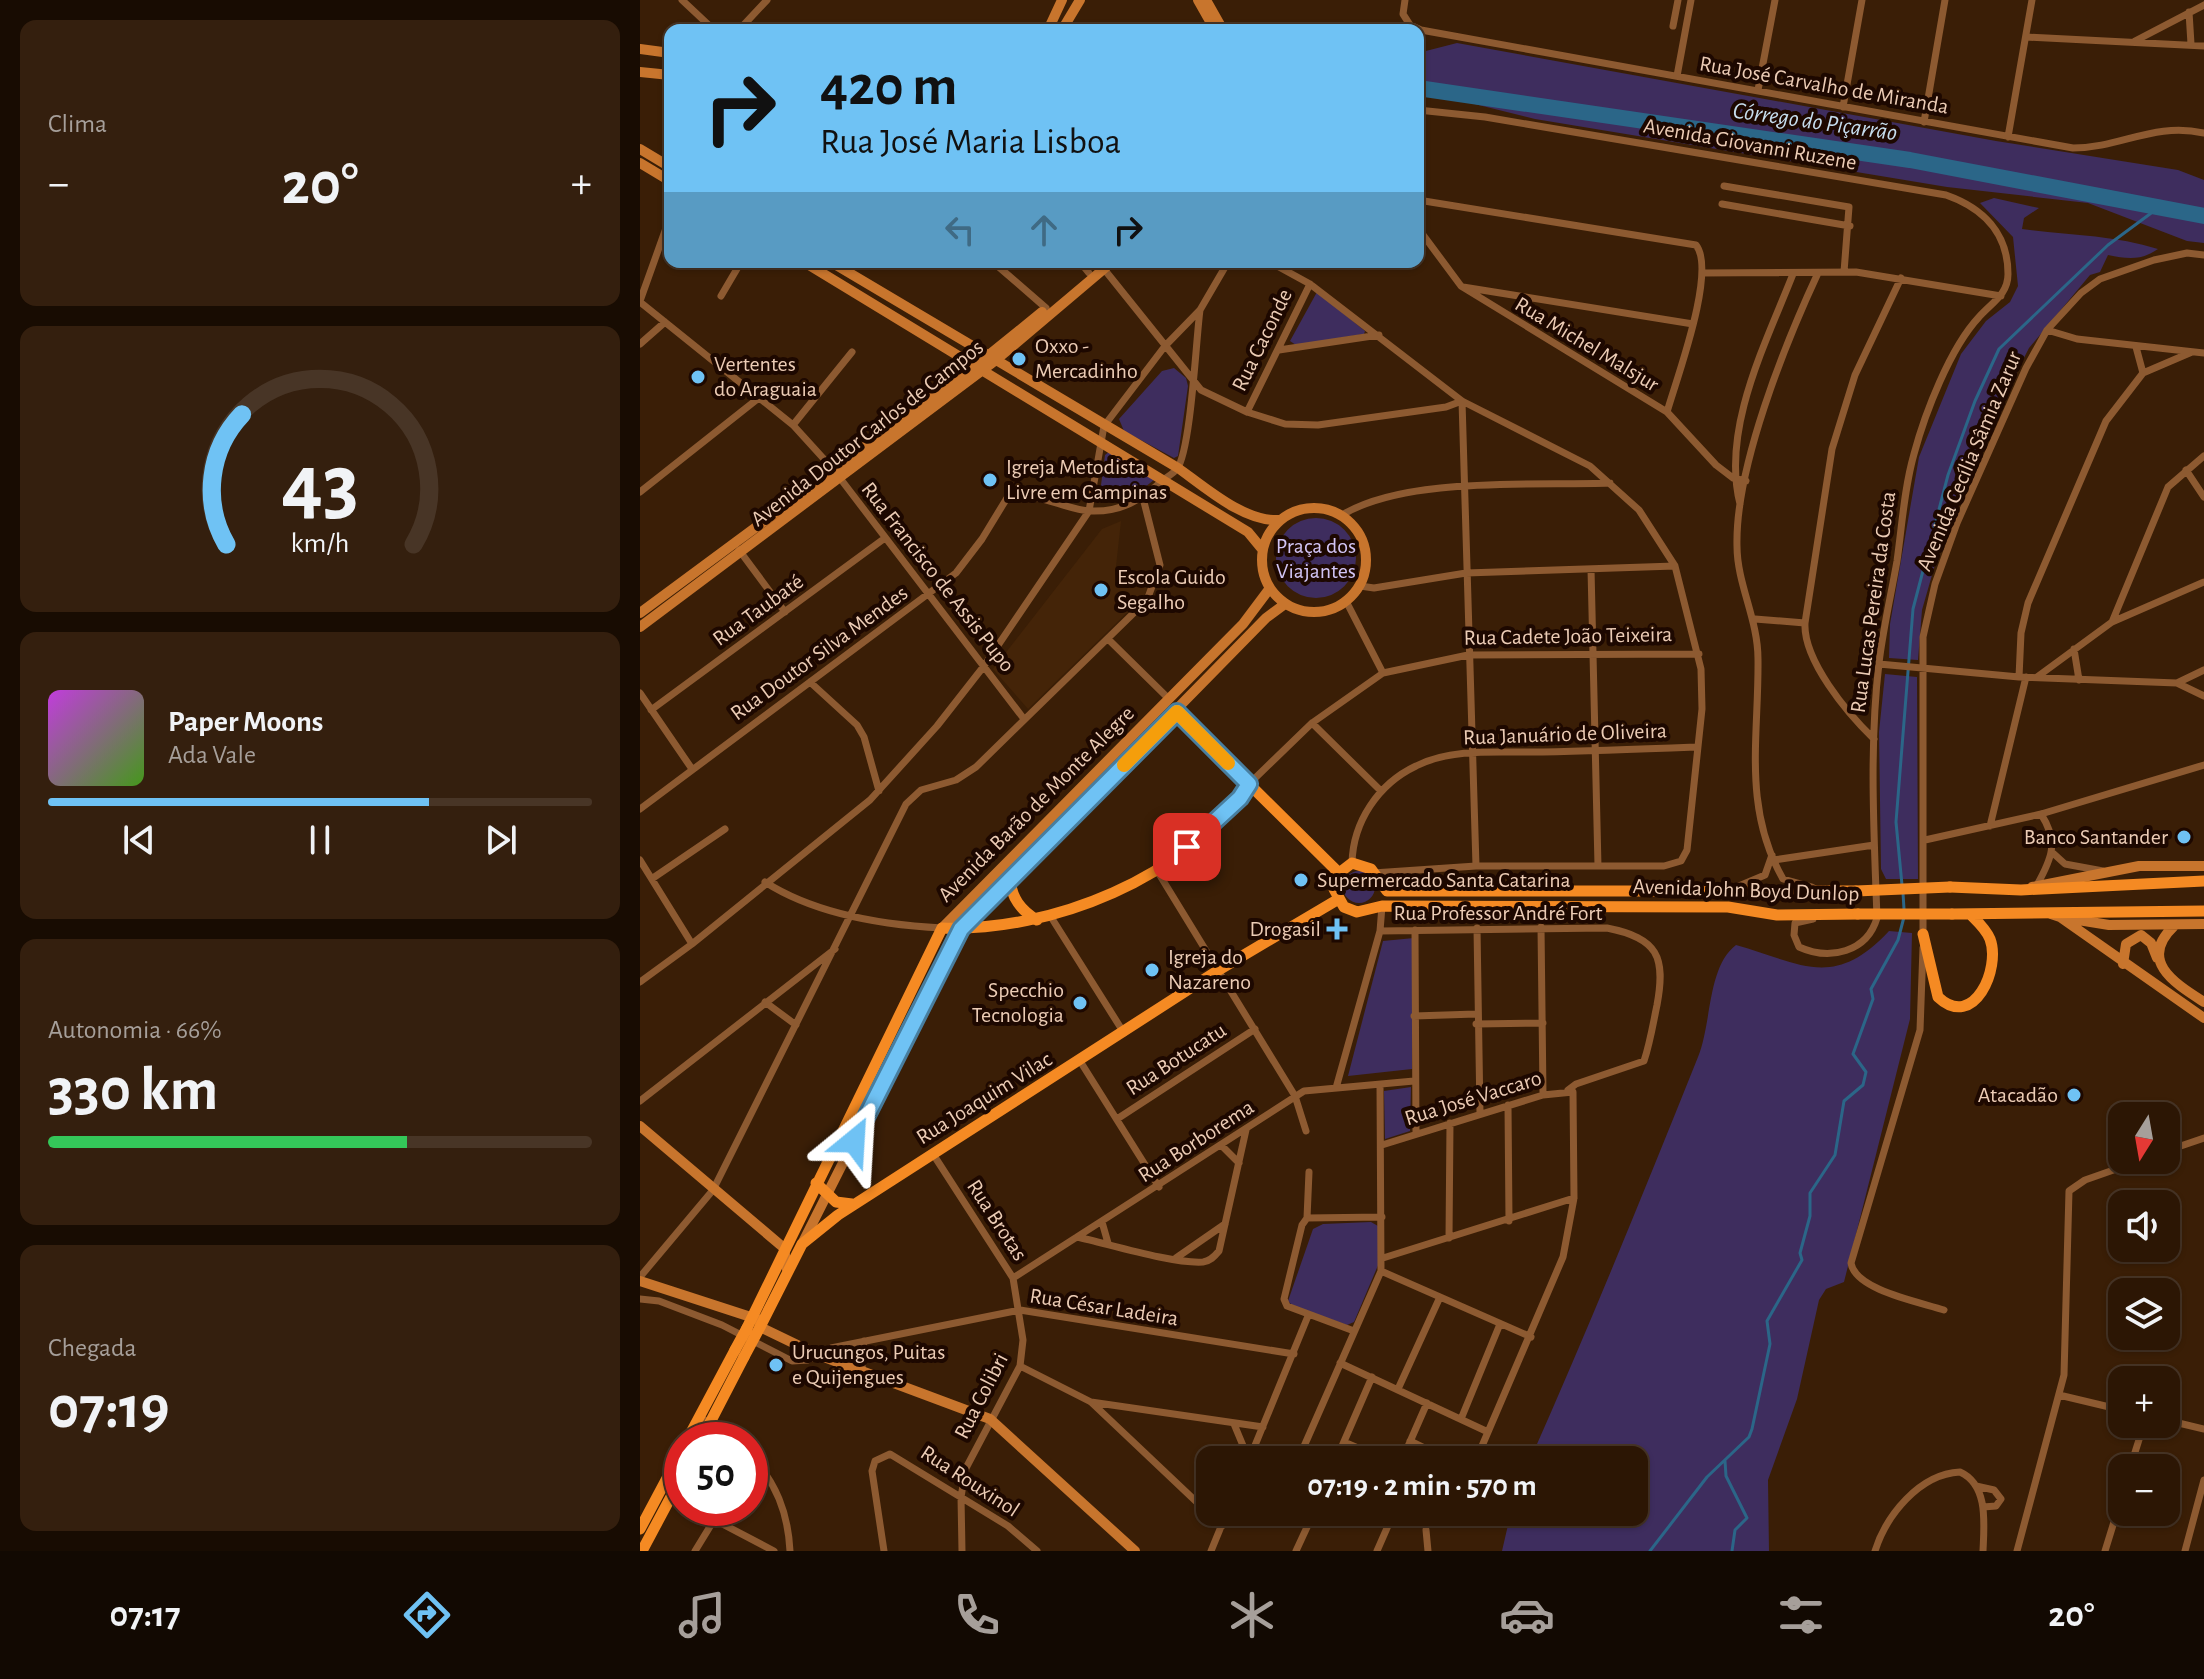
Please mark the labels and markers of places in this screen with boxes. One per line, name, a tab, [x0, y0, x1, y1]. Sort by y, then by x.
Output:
place label: Oxxo - Mercadinho	[1035, 335, 1138, 382]
marker: Oxxo - Mercadinho	[1010, 350, 1028, 368]
place label: Vertentes do Araguaia	[714, 353, 817, 400]
marker: Vertentes do Araguaia	[689, 368, 707, 386]
place label: Igreja Metodista Livre em Campinas	[1006, 456, 1167, 503]
marker: Igreja Metodista Livre em Campinas	[981, 471, 999, 489]
place label: Escola Guido Segalho	[1117, 566, 1226, 613]
marker: Escola Guido Segalho	[1092, 581, 1110, 599]
pin	[1153, 813, 1221, 881]
place label: Banco Santander	[2024, 826, 2168, 848]
marker: Banco Santander	[2175, 828, 2193, 846]
place label: Supermercado Santa Catarina	[1317, 869, 1571, 891]
marker: Supermercado Santa Catarina	[1292, 871, 1310, 889]
place label: Drogasil	[1249, 918, 1321, 940]
marker: Drogasil	[1328, 920, 1346, 938]
place label: Igreja do Nazareno	[1168, 946, 1251, 993]
marker: Igreja do Nazareno	[1143, 961, 1161, 979]
place label: Specchio Tecnologia	[972, 979, 1064, 1026]
marker: Specchio Tecnologia	[1071, 994, 1089, 1012]
place label: Atacadão	[1978, 1084, 2058, 1106]
marker: Atacadão	[2065, 1086, 2083, 1104]
place label: Urucungos, Puitas e Quijengues	[792, 1341, 945, 1388]
marker: Urucungos, Puitas e Quijengues	[767, 1356, 785, 1374]

